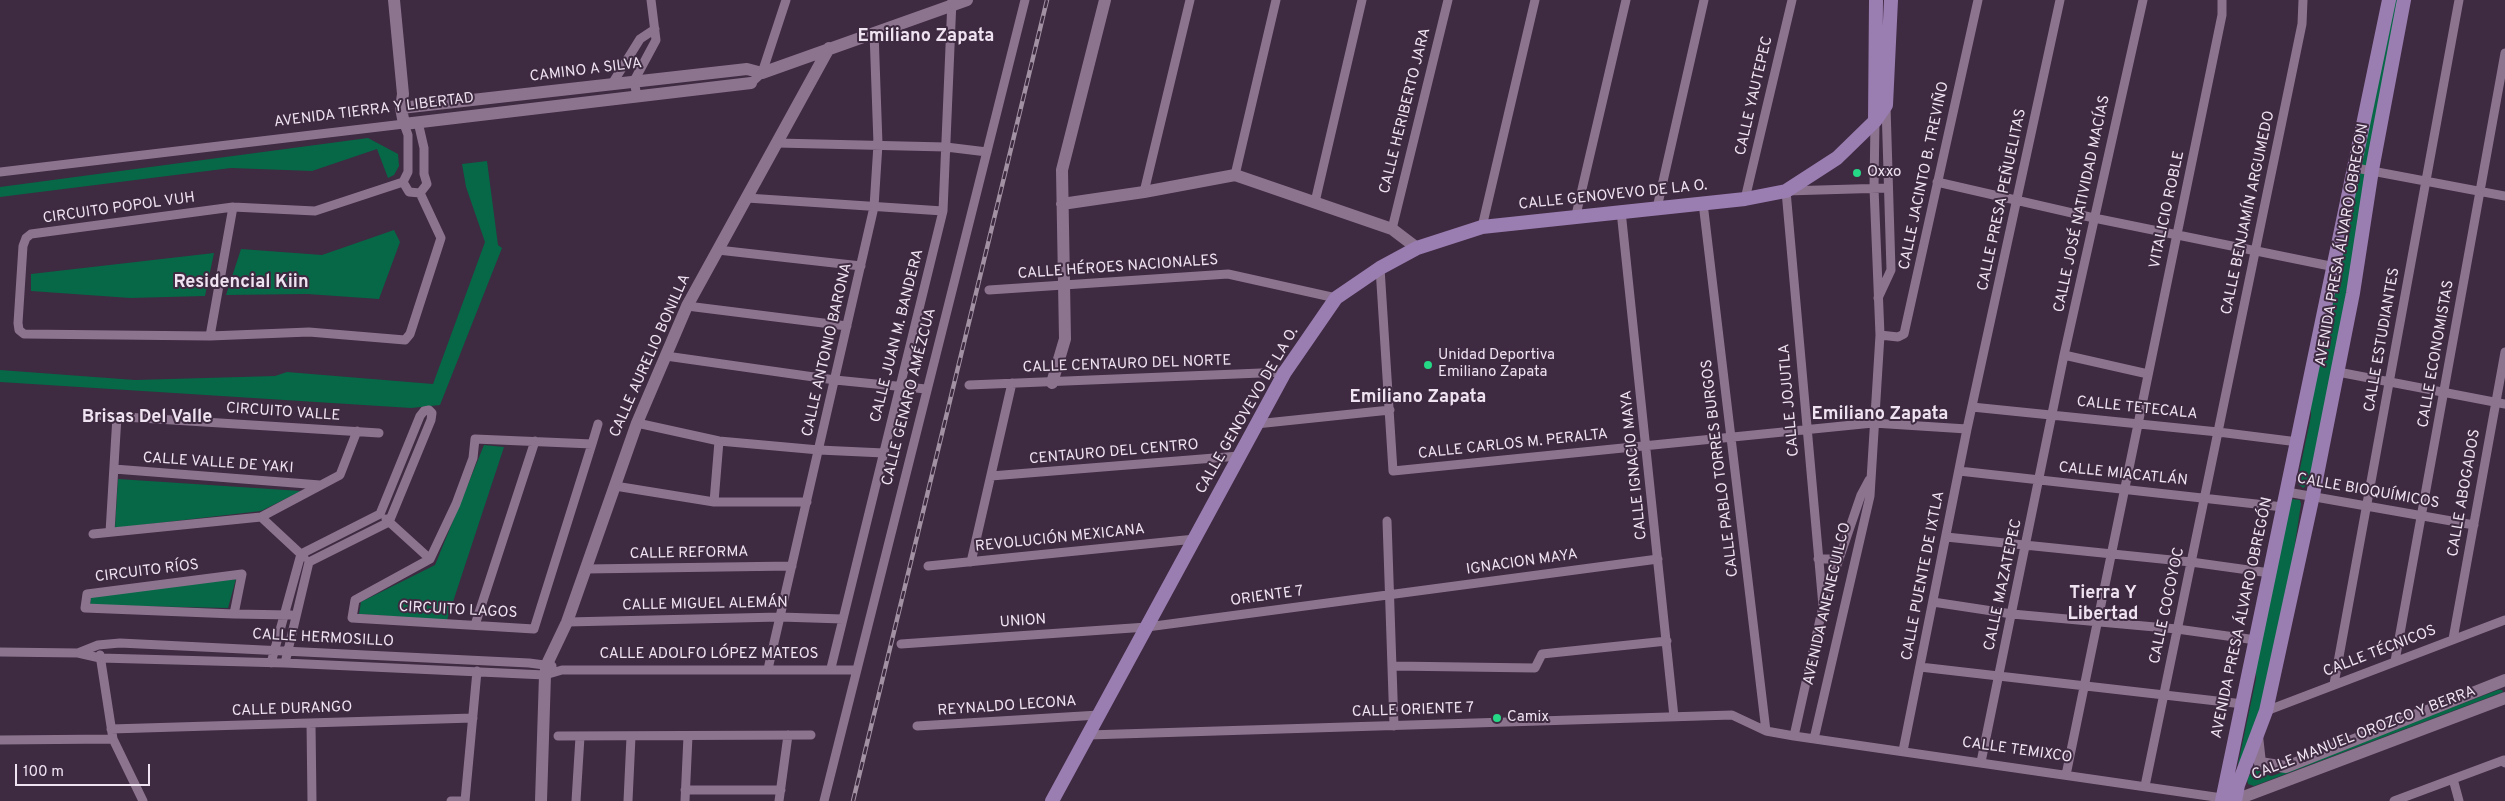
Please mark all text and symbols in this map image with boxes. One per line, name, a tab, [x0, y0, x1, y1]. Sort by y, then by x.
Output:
district label: Emiliano Zapata	[858, 26, 994, 48]
street label: CALLE HERIBERTO JARA	[1377, 26, 1435, 196]
street label: CALLE YAUTEPEC	[1733, 35, 1777, 157]
street label: CAMINO A SILVA	[529, 55, 643, 87]
street label: CALLE JACINTO B. TREVIÑO	[1896, 80, 1954, 272]
street label: AVENIDA TIERRA Y LIBERTAD	[273, 90, 475, 132]
street label: CALLE JOSÉ NATIVIDAD MACÍAS	[2051, 94, 2115, 314]
street label: CALLE PRESA PEÑUELITAS	[1975, 107, 2031, 293]
street label: CALLE BENJAMÍN ARGUMEDO	[2219, 109, 2279, 317]
street label: AVENIDA PRESA ÁLVARO OBREGON	[2313, 122, 2373, 368]
street label: VITALICIO ROBLE	[2147, 150, 2189, 270]
place label: Oxxo	[1867, 164, 1901, 182]
marker: Oxxo	[1851, 167, 1863, 179]
street label: CALLE GENOVEVO DE LA O.	[1518, 177, 1708, 215]
street label: CIRCUITO POPOL VUH	[42, 189, 196, 229]
street label: CALLE JUAN M. BANDERA	[868, 247, 928, 425]
street label: CALLE HÉROES NACIONALES	[1017, 252, 1219, 284]
street label: CALLE ANTONIO BARONA	[799, 261, 857, 439]
street label: CALLE ESTUDIANTES	[2361, 266, 2405, 414]
street label: CALLE AURELIO BONILLA	[607, 271, 695, 441]
district label: Residencial Kiin	[173, 272, 309, 294]
street label: CALLE ECONOMISTAS	[2415, 279, 2459, 429]
street label: CALLE GENARO AMÉZCUA	[879, 306, 941, 488]
street label: CALLE GENOVEVO DE LA O.	[1193, 324, 1303, 498]
street label: CALLE JOJUTLA	[1776, 343, 1804, 457]
place label: Unidad Deportiva Emiliano Zapata	[1438, 347, 1555, 382]
street label: CALLE CENTAURO DEL NORTE	[1022, 352, 1232, 378]
street label: CALLE PABLO TORRES BURGOS	[1699, 358, 1743, 578]
marker: Unidad Deportiva Emiliano Zapata	[1422, 359, 1434, 371]
district label: Emiliano Zapata	[1350, 387, 1486, 409]
street label: CALLE IGNACIO MAYA	[1618, 389, 1652, 541]
street label: CALLE TETECALA	[2076, 394, 2198, 424]
street label: CIRCUITO VALLE	[225, 400, 341, 426]
district label: Emiliano Zapata	[1812, 404, 1948, 426]
district label: Brisas Del Valle	[82, 407, 212, 429]
street label: CALLE CARLOS M. PERALTA	[1417, 426, 1609, 464]
street label: CALLE ABOGADOS	[2445, 428, 2485, 558]
street label: CENTAURO DEL CENTRO	[1029, 437, 1199, 469]
street label: CALLE VALLE DE YAKI	[142, 450, 294, 478]
street label: CALLE MIACATLÁN	[2058, 459, 2188, 491]
street label: CALLE BIOQUÍMICOS	[2295, 471, 2441, 513]
street label: CALLE PUENTE DE IXTLA	[1899, 490, 1949, 662]
street label: AVENIDA PRESA ÁLVARO OBREGÓN	[2209, 496, 2277, 740]
street label: CALLE MAZATEPEC	[1981, 518, 2027, 652]
street label: REVOLUCIÓN MEXICANA	[974, 521, 1146, 557]
street label: AVENIDA ANENECUILCO	[1801, 521, 1855, 687]
street label: CALLE REFORMA	[630, 544, 748, 564]
street label: IGNACION MAYA	[1465, 546, 1579, 580]
street label: CALLE COCOYOC	[2147, 546, 2189, 666]
street label: CIRCUITO RÍOS	[94, 557, 200, 587]
street label: ORIENTE 7	[1229, 583, 1305, 611]
district label: Tierra Y Libertad	[2068, 583, 2138, 626]
street label: CALLE MIGUEL ALEMÁN	[622, 595, 788, 615]
street label: CIRCUITO LAGOS	[398, 599, 518, 623]
street label: UNION	[999, 611, 1047, 633]
street label: CALLE TÉCNICOS	[2321, 622, 2439, 682]
street label: CALLE HERMOSILLO	[252, 626, 394, 652]
street label: CALLE ADOLFO LÓPEZ MATEOS	[599, 646, 819, 664]
street label: CALLE MANUEL OROZCO Y BERRA	[2250, 683, 2478, 785]
street label: REYNALDO LECONA	[937, 693, 1077, 721]
street label: CALLE DURANGO	[231, 699, 353, 721]
street label: CALLE ORIENTE 7	[1352, 700, 1474, 722]
place label: Camix	[1507, 709, 1549, 727]
marker: Camix	[1491, 712, 1503, 724]
street label: CALLE TEMIXCO	[1961, 734, 2073, 768]
scale bar	[18, 754, 152, 786]
text: 100 m	[23, 763, 64, 782]

